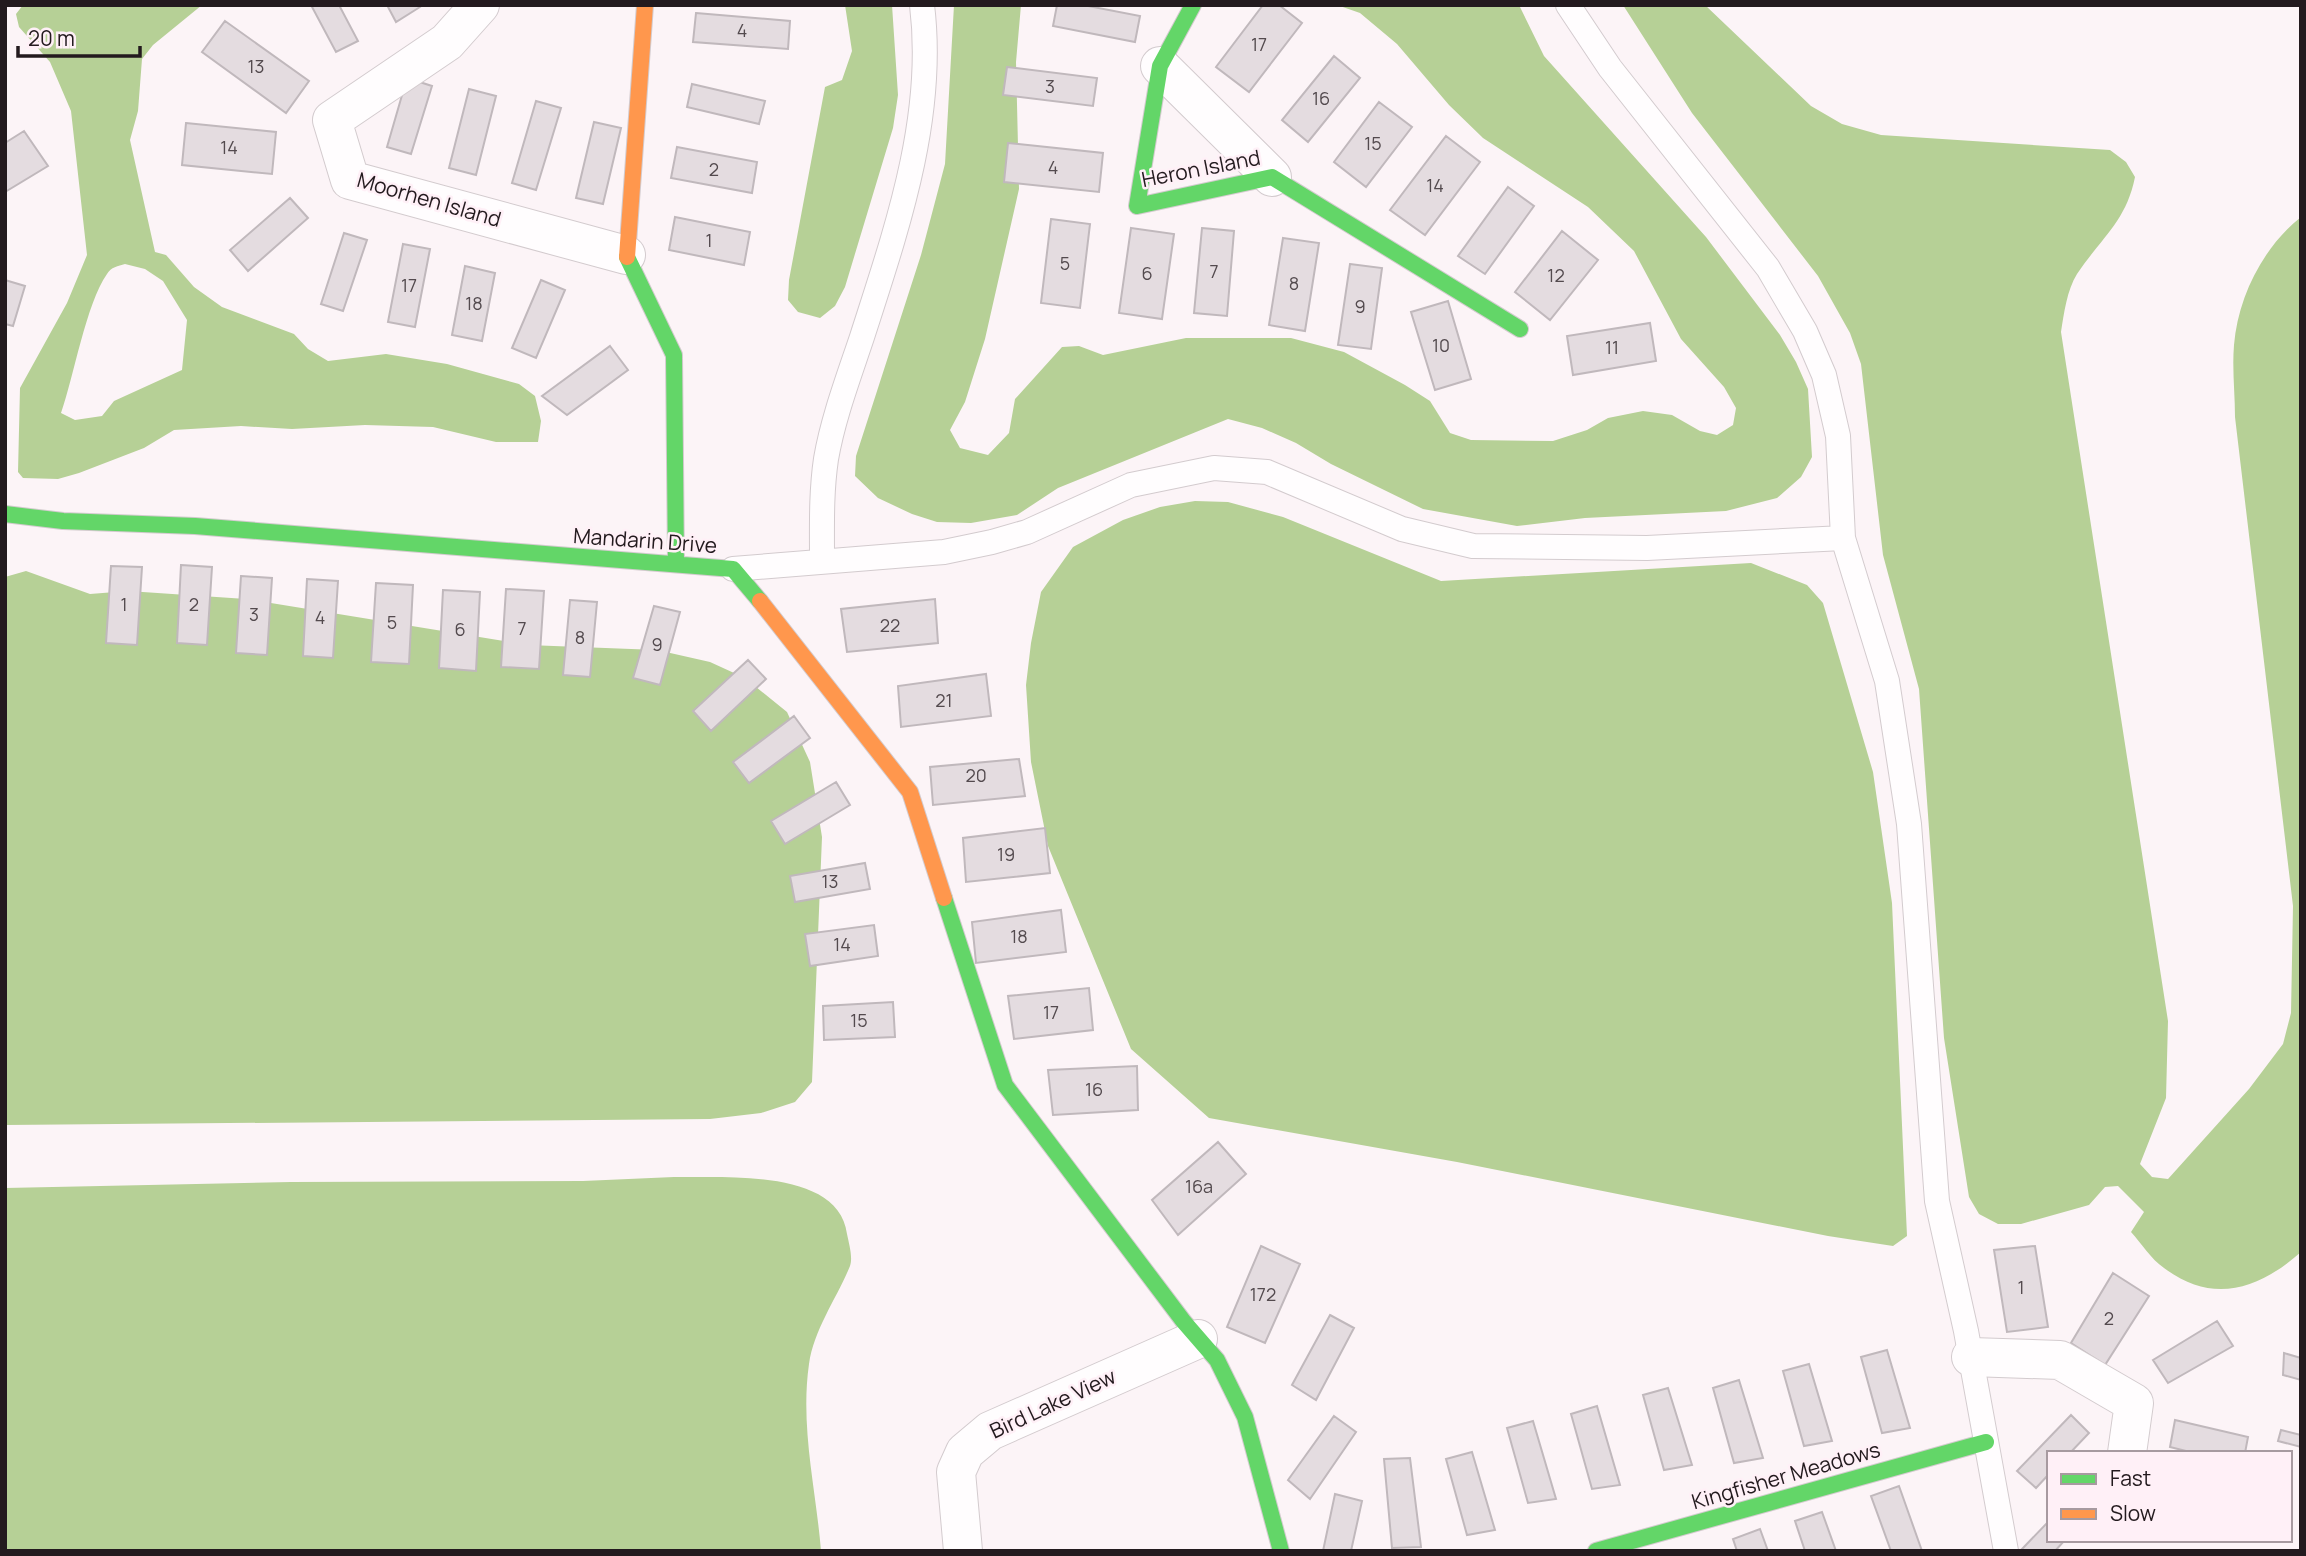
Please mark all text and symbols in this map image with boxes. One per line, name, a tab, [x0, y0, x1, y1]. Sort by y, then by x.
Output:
scale bar	[18, 14, 140, 58]
house number: 4	[737, 18, 747, 42]
text: 20 m	[28, 24, 75, 52]
house number: 17	[1251, 32, 1267, 56]
house number: 13	[248, 54, 264, 78]
house number: 3	[1045, 74, 1055, 98]
house number: 16	[1312, 86, 1330, 110]
house number: 15	[1364, 131, 1382, 155]
house number: 14	[220, 135, 238, 159]
street label: Heron Island	[1139, 143, 1263, 193]
house number: 4	[1048, 155, 1058, 179]
house number: 2	[709, 157, 719, 181]
street label: Moorhen Island	[354, 165, 505, 233]
house number: 14	[1426, 173, 1444, 197]
house number: 1	[705, 228, 713, 252]
house number: 5	[1060, 251, 1070, 275]
house number: 7	[1209, 259, 1219, 283]
house number: 6	[1141, 261, 1153, 285]
house number: 12	[1547, 263, 1565, 287]
house number: 8	[1289, 271, 1299, 295]
house number: 17	[401, 273, 417, 297]
house number: 18	[465, 291, 483, 315]
house number: 9	[1354, 294, 1366, 318]
house number: 10	[1432, 333, 1450, 357]
house number: 11	[1605, 335, 1619, 359]
street label: Mandarin Drive	[572, 521, 718, 559]
house number: 1	[120, 592, 128, 616]
house number: 2	[189, 592, 199, 616]
house number: 3	[249, 602, 259, 626]
house number: 4	[315, 605, 325, 629]
house number: 5	[387, 610, 397, 634]
house number: 22	[880, 613, 900, 637]
house number: 7	[517, 616, 527, 640]
house number: 6	[454, 617, 466, 641]
house number: 8	[575, 625, 585, 649]
house number: 9	[651, 632, 663, 656]
house number: 21	[935, 688, 953, 712]
house number: 20	[965, 763, 987, 787]
house number: 19	[997, 842, 1015, 866]
house number: 13	[822, 869, 838, 893]
house number: 18	[1010, 924, 1028, 948]
house number: 14	[833, 932, 851, 956]
house number: 17	[1043, 1000, 1059, 1024]
house number: 15	[850, 1008, 868, 1032]
house number: 16	[1085, 1077, 1103, 1101]
house number: 16a	[1185, 1174, 1213, 1198]
house number: 1	[2017, 1275, 2025, 1299]
house number: 172	[1250, 1282, 1276, 1306]
house number: 2	[2104, 1306, 2114, 1330]
street label: Bird Lake View	[985, 1362, 1120, 1445]
street label: Kingfisher Meadows	[1688, 1435, 1883, 1515]
legend	[2047, 1451, 2292, 1542]
text: Fast	[2110, 1464, 2151, 1492]
text: Slow	[2110, 1499, 2156, 1527]

